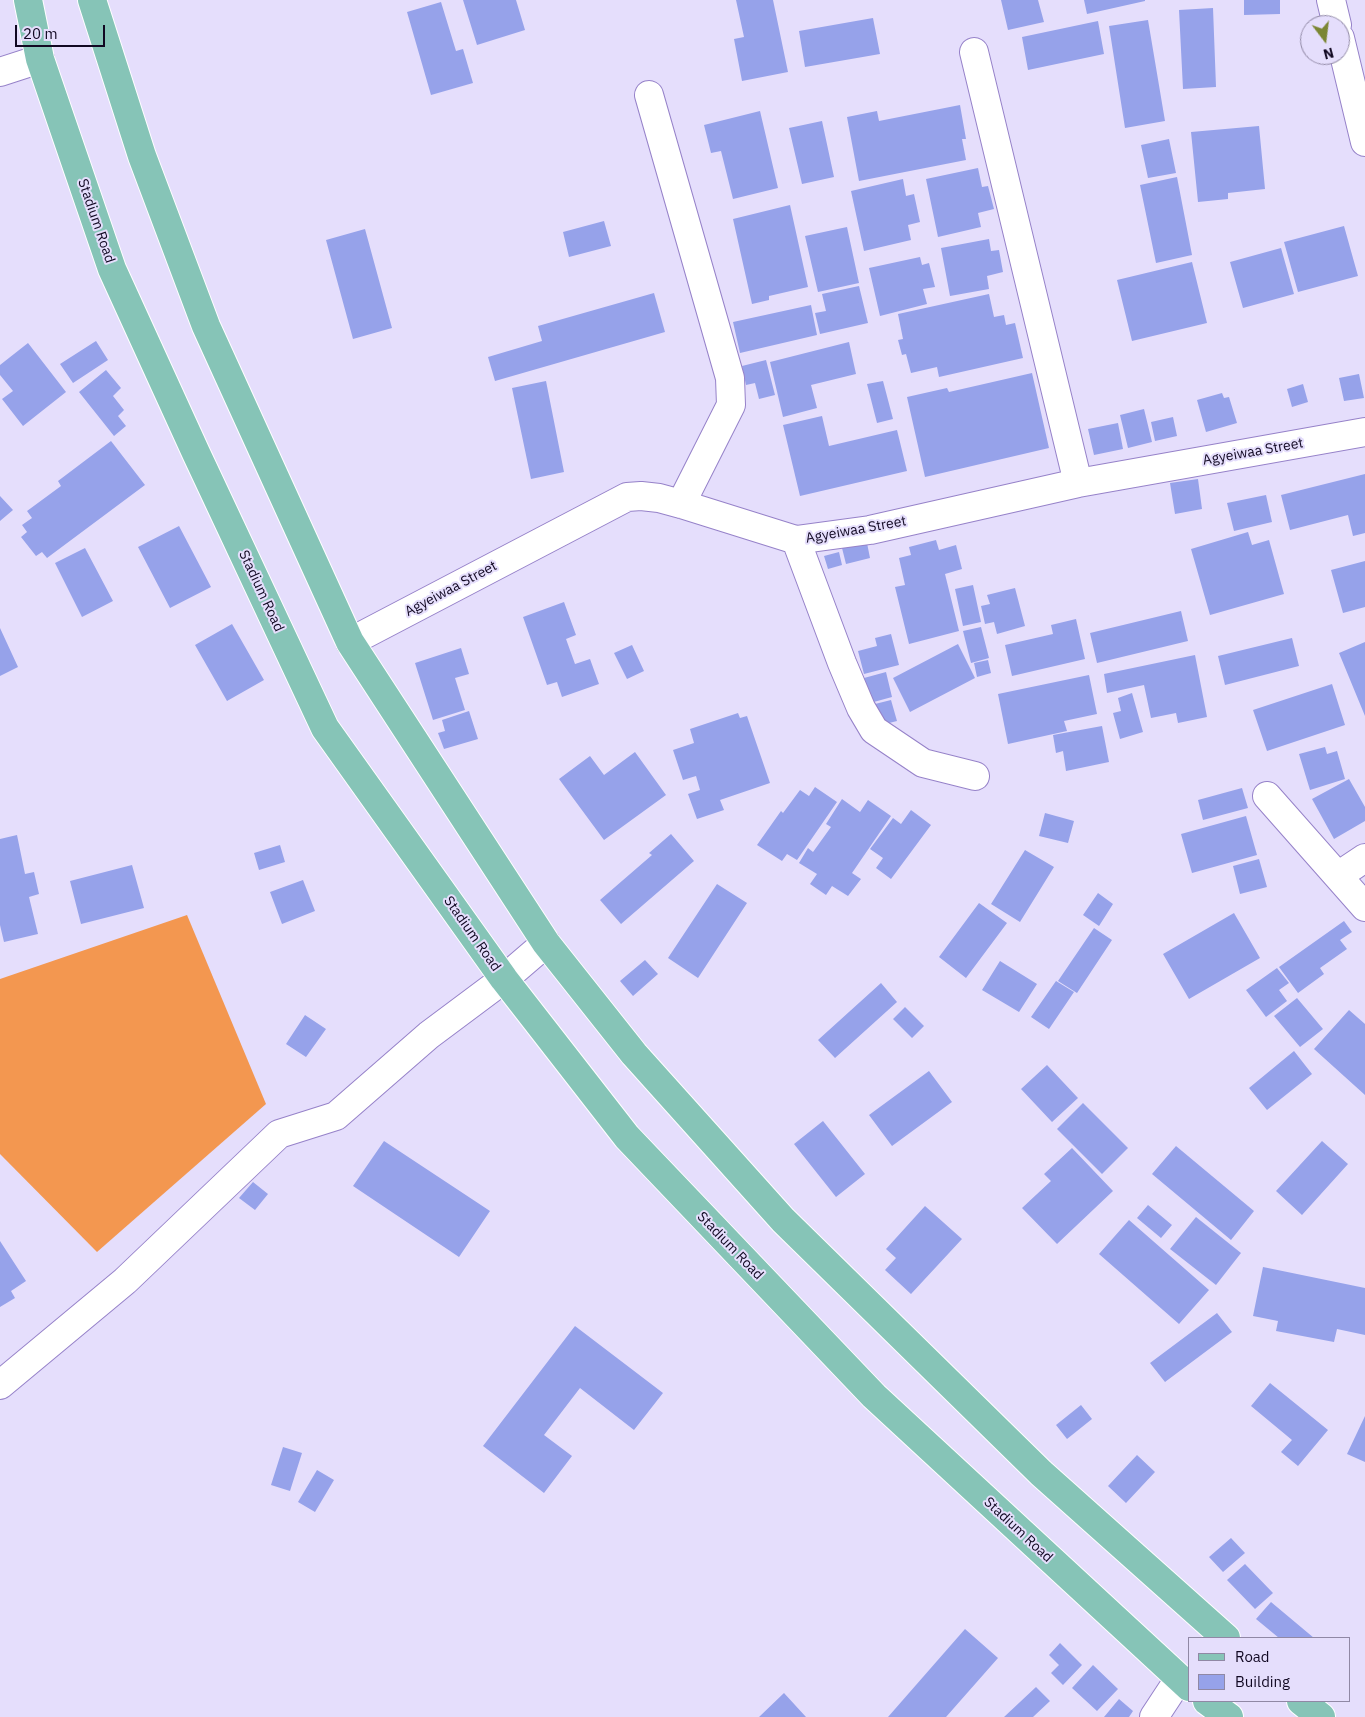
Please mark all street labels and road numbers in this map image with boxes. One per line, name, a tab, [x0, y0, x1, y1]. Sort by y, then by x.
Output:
street label: Stadium Road	[74, 177, 118, 265]
street label: Agyeiwaa Street	[1201, 435, 1305, 469]
street label: Agyeiwaa Street	[804, 513, 908, 547]
street label: Stadium Road	[235, 548, 287, 634]
street label: Agyeiwaa Street	[402, 558, 500, 620]
street label: Stadium Road	[440, 893, 504, 975]
street label: Stadium Road	[693, 1209, 767, 1283]
street label: Stadium Road	[980, 1494, 1056, 1566]

